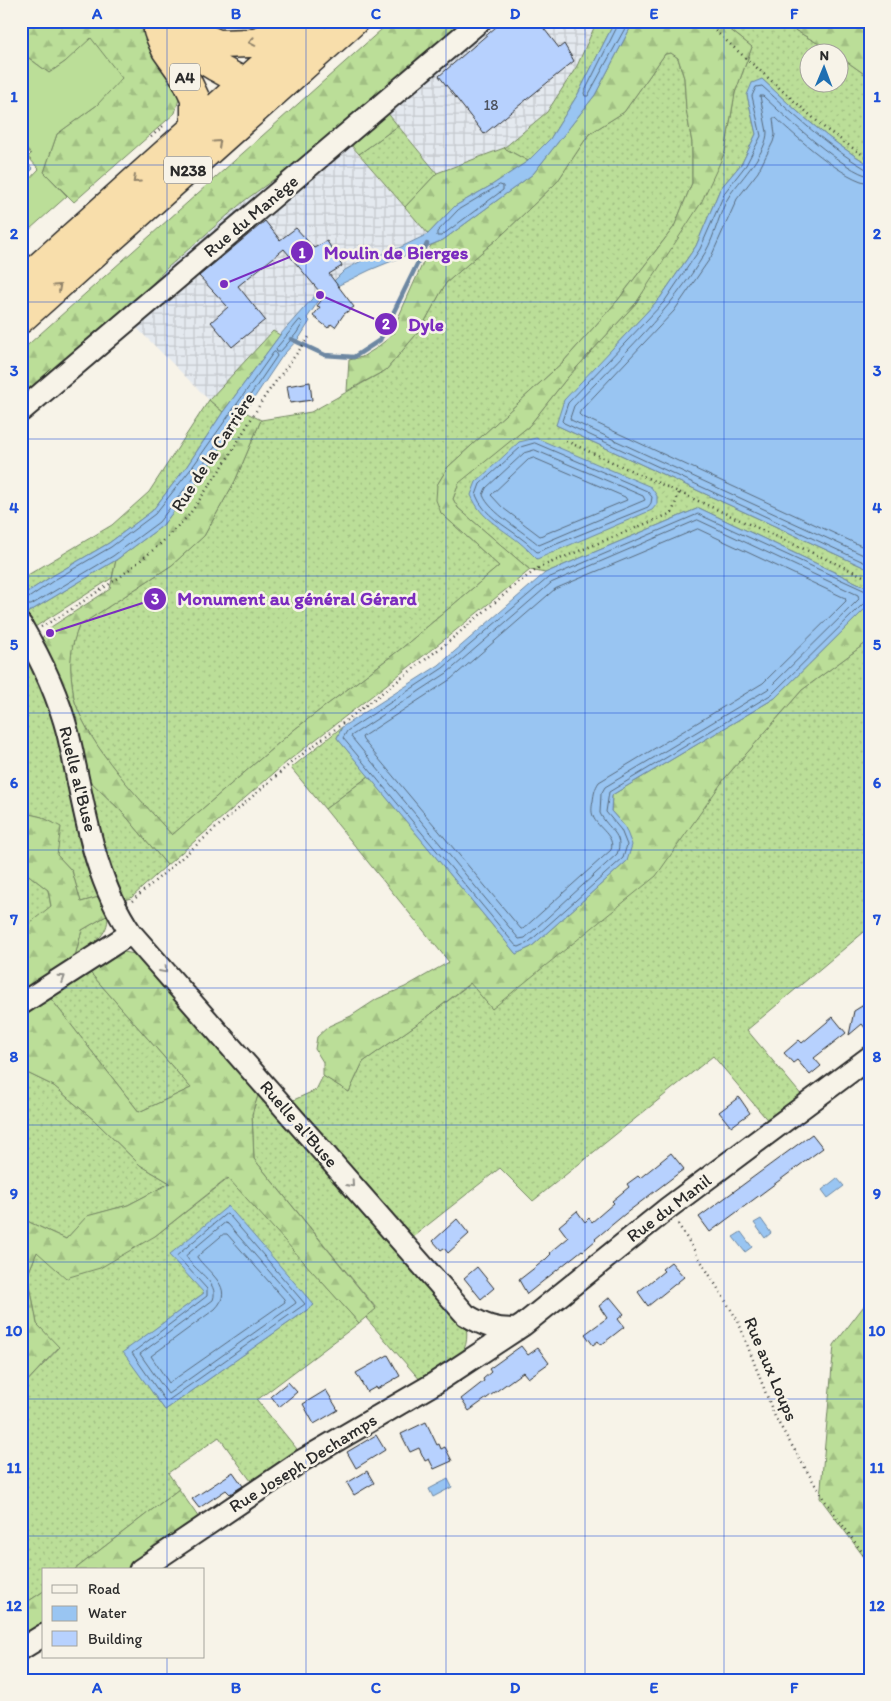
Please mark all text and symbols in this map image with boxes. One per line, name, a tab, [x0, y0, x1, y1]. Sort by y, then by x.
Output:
text: A	[91, 4, 103, 23]
text: B	[231, 4, 242, 23]
text: C	[371, 4, 382, 23]
text: D	[510, 4, 521, 23]
text: E	[650, 4, 659, 23]
text: F	[790, 4, 799, 23]
one-way arrow	[248, 36, 257, 46]
north arrow	[798, 42, 848, 92]
text: N	[819, 47, 829, 64]
road number: A4	[170, 64, 200, 90]
text: 1	[10, 87, 18, 106]
text: 1	[873, 87, 881, 106]
house number: 18	[483, 96, 499, 114]
one-way arrow	[212, 140, 221, 149]
road number: N238	[164, 156, 212, 184]
street label: Rue du Manège	[199, 170, 303, 262]
one-way arrow	[132, 175, 141, 184]
text: 2	[10, 224, 19, 243]
text: 2	[873, 224, 882, 243]
callout: Moulin de Bierges	[289, 235, 479, 269]
text: Moulin de Bierges	[324, 241, 469, 264]
text: 1	[299, 244, 306, 262]
one-way arrow	[52, 284, 61, 293]
callout: Dyle	[373, 307, 454, 341]
text: Dyle	[408, 313, 444, 336]
text: 2	[382, 315, 390, 333]
text: 3	[10, 361, 19, 380]
text: 3	[873, 361, 882, 380]
street label: Rue de la Carrière	[166, 388, 260, 516]
text: 4	[9, 498, 19, 517]
text: 4	[872, 498, 882, 517]
callout: Monument au général Gérard	[143, 582, 427, 616]
text: Monument au général Gérard	[177, 587, 418, 610]
text: 3	[151, 590, 159, 608]
text: 5	[10, 635, 19, 654]
text: 5	[873, 635, 882, 654]
street label: Ruelle al'Buse	[54, 724, 102, 834]
text: 6	[10, 773, 19, 792]
text: 6	[873, 773, 882, 792]
text: 7	[9, 910, 18, 929]
text: 7	[872, 910, 881, 929]
one-way arrow	[158, 964, 167, 973]
one-way arrow	[57, 974, 66, 984]
text: 8	[10, 1047, 19, 1066]
text: 8	[873, 1047, 882, 1066]
street label: Ruelle al'Buse	[255, 1076, 343, 1172]
street label: Rue du Manil	[622, 1169, 716, 1247]
one-way arrow	[345, 1179, 354, 1188]
text: 9	[10, 1184, 18, 1203]
text: 9	[873, 1184, 881, 1203]
street label: Rue aux Loups	[739, 1314, 803, 1424]
text: 10	[5, 1321, 23, 1340]
text: 10	[868, 1321, 886, 1340]
street label: Rue Joseph Dechamps	[225, 1409, 381, 1517]
text: 11	[7, 1458, 22, 1477]
text: 11	[870, 1458, 885, 1477]
legend	[42, 1568, 205, 1658]
text: Road	[88, 1580, 121, 1598]
text: 12	[6, 1596, 23, 1615]
text: 12	[869, 1596, 886, 1615]
text: Water	[88, 1604, 127, 1622]
text: Building	[88, 1630, 142, 1648]
text: A	[91, 1678, 103, 1697]
text: B	[231, 1678, 242, 1697]
text: C	[371, 1678, 382, 1697]
text: D	[510, 1678, 521, 1697]
text: E	[650, 1678, 659, 1697]
text: F	[790, 1678, 799, 1697]

